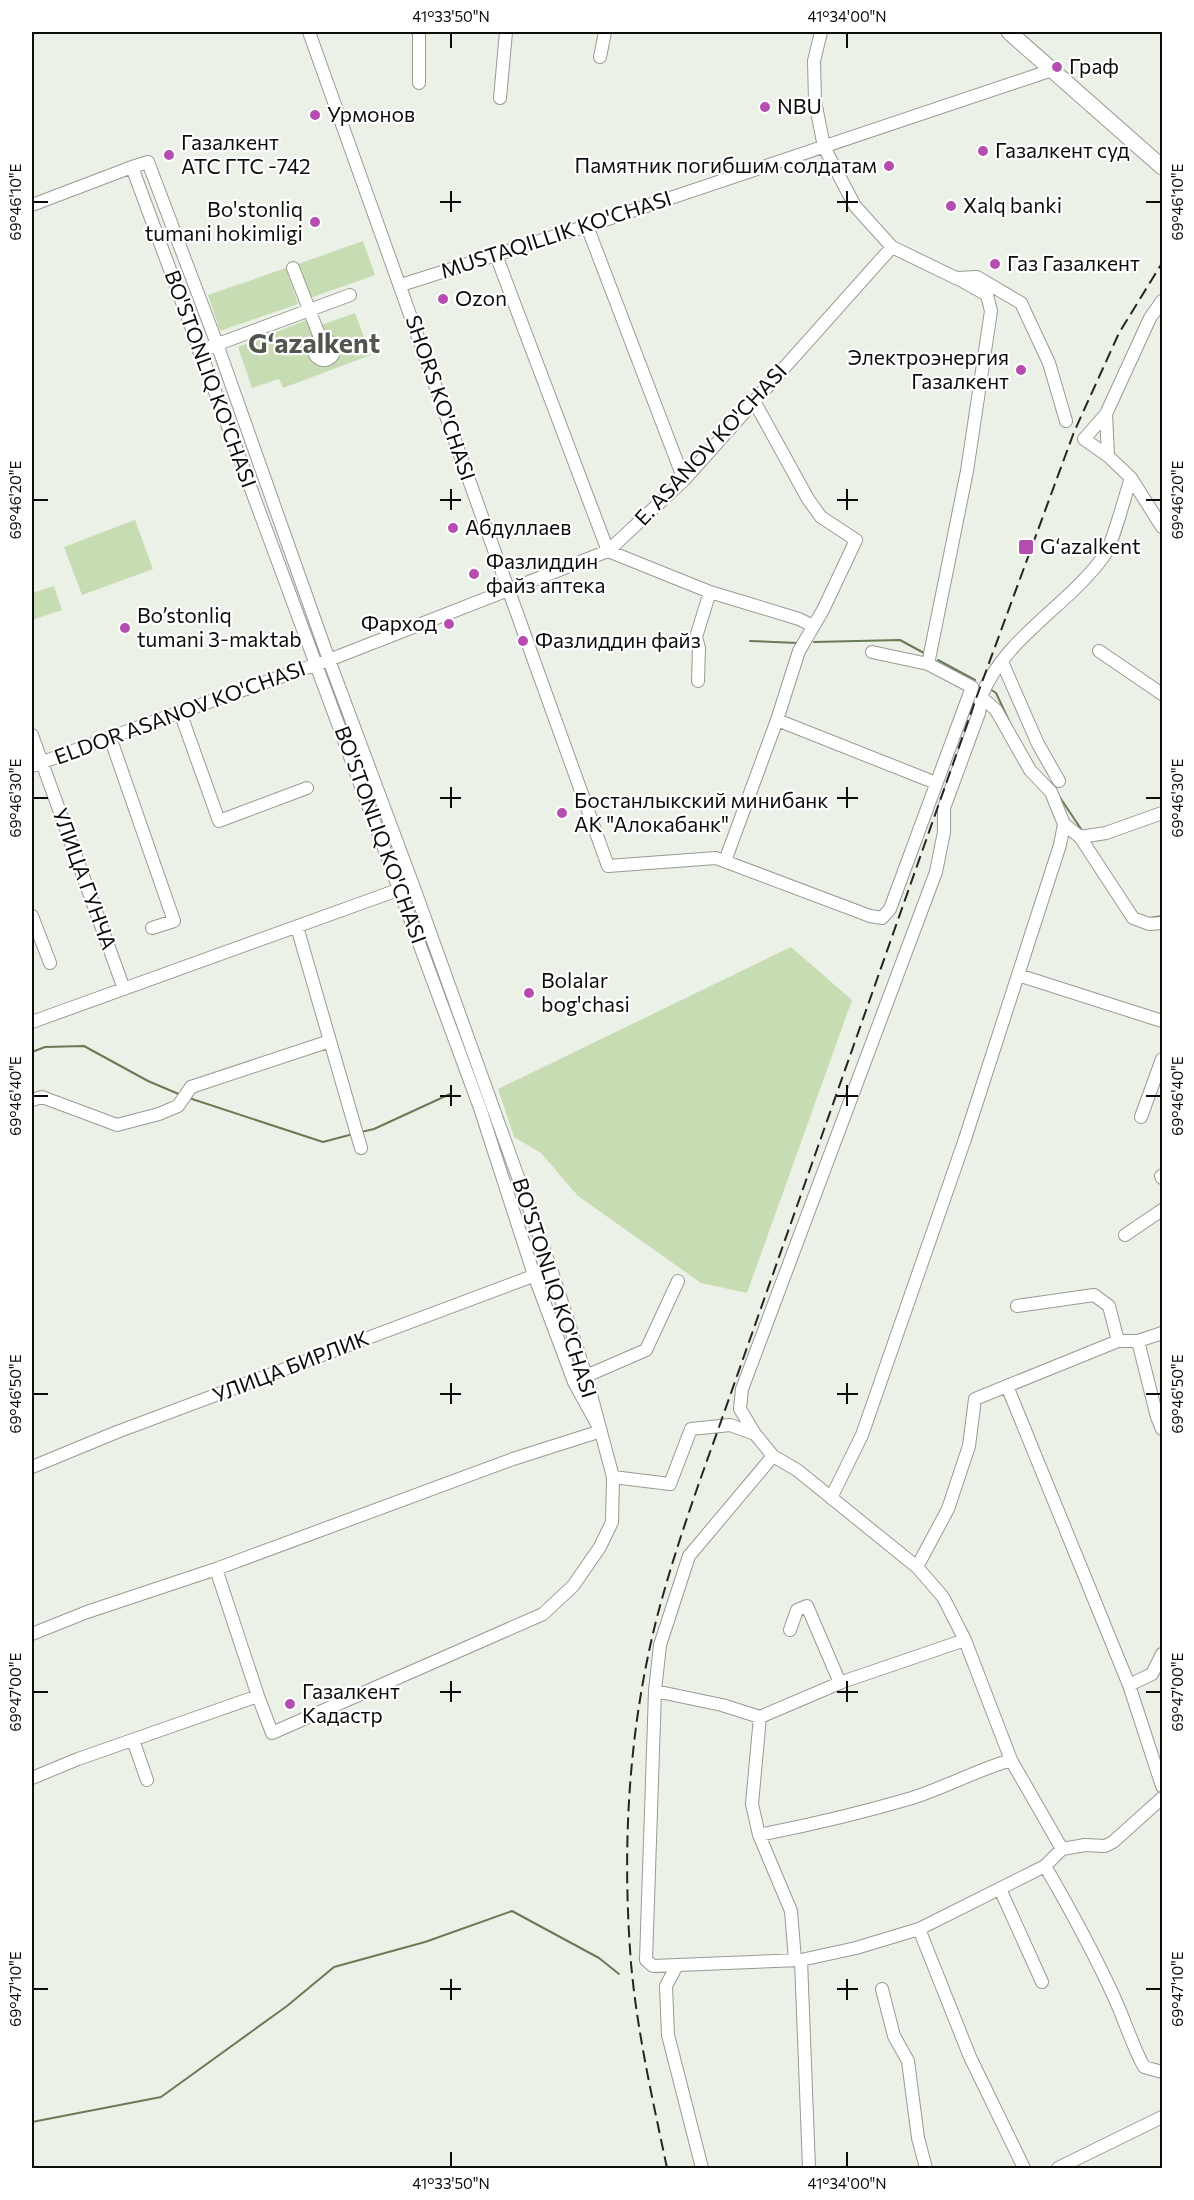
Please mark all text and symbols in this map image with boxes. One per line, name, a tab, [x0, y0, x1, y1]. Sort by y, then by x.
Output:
text: 41°33'50"N	[412, 7, 490, 25]
text: 41°34'00"N	[807, 7, 887, 25]
place label: Граф	[1069, 53, 1119, 78]
marker: Граф	[1050, 60, 1064, 74]
place label: NBU	[777, 93, 822, 118]
marker: NBU	[758, 100, 772, 114]
place label: Урмонов	[327, 101, 415, 126]
marker: Урмонов	[308, 108, 322, 122]
place label: Газалкент АТС ГТС -742	[181, 129, 311, 178]
place label: Газалкент суд	[995, 137, 1130, 162]
marker: Газалкент суд	[976, 144, 990, 158]
marker: Газалкент АТС ГТС -742	[162, 148, 176, 162]
place label: Памятник погибшим солдатам	[575, 152, 877, 177]
marker: Памятник погибшим солдатам	[882, 159, 896, 173]
text: 69°46'10"E	[6, 163, 24, 240]
text: 69°46'10"E	[1168, 163, 1186, 240]
street label: MUSTAQILLIK KO'CHASI	[437, 184, 674, 283]
place label: Xalq banki	[963, 192, 1062, 217]
place label: Bo'stonliq tumani hokimligi	[145, 196, 303, 245]
marker: Xalq banki	[944, 199, 958, 213]
marker: Bo'stonliq tumani hokimligi	[308, 215, 322, 229]
place label: Газ Газалкент	[1007, 250, 1140, 275]
marker: Газ Газалкент	[988, 257, 1002, 271]
street label: BO'STONLIQ KO'CHASI	[160, 266, 262, 491]
place label: Ozon	[455, 285, 507, 310]
marker: Ozon	[436, 292, 450, 306]
street label: SHORS KO'CHASI	[401, 312, 481, 483]
district label: Gʻazalkent	[248, 326, 380, 359]
place label: Электроэнергия Газалкент	[848, 344, 1009, 393]
street label: E. ASANOV KO'CHASI	[629, 358, 791, 530]
marker: Электроэнергия Газалкент	[1014, 363, 1028, 377]
text: 69°46'20"E	[6, 461, 24, 539]
text: 69°46'20"E	[1168, 461, 1186, 539]
place label: Абдуллаев	[465, 514, 571, 539]
marker: Абдуллаев	[446, 521, 460, 535]
place label: Gʻazalkent	[1040, 533, 1141, 558]
marker: Gʻazalkent	[1017, 538, 1035, 556]
place label: Фазлиддин файз аптека	[486, 548, 605, 597]
marker: Фазлиддин файз аптека	[467, 567, 481, 581]
place label: Bo’stonliq tumani 3-maktab	[137, 602, 302, 651]
place label: Фарход	[361, 610, 437, 635]
marker: Фарход	[442, 617, 456, 631]
marker: Bo’stonliq tumani 3-maktab	[118, 621, 132, 635]
place label: Фазлиддин файз	[535, 627, 701, 652]
marker: Фазлиддин файз	[516, 634, 530, 648]
street label: ELDOR ASANOV KO'CHASI	[51, 655, 308, 769]
street label: BO'STONLIQ KO'CHASI	[330, 722, 432, 947]
text: 69°46'30"E	[6, 758, 24, 838]
text: 69°46'30"E	[1168, 758, 1186, 838]
place label: Бостанлыкский минибанк АК "Алокабанк"	[574, 787, 828, 836]
street label: УЛИЦА ГУНЧА	[48, 804, 123, 953]
marker: Бостанлыкский минибанк АК "Алокабанк"	[555, 806, 569, 820]
place label: Bolalar bog'chasi	[541, 967, 630, 1016]
marker: Bolalar bog'chasi	[522, 986, 536, 1000]
text: 69°46'40"E	[6, 1056, 24, 1136]
text: 69°46'40"E	[1168, 1056, 1186, 1136]
street label: BO'STONLIQ KO'CHASI	[508, 1175, 603, 1401]
street label: УЛИЦА БИРЛИК	[209, 1324, 372, 1407]
text: 69°46'50"E	[6, 1354, 24, 1434]
text: 69°46'50"E	[1168, 1354, 1186, 1434]
text: 69°47'00"E	[6, 1653, 24, 1731]
text: 69°47'00"E	[1168, 1653, 1186, 1731]
place label: Газалкент Кадастр	[302, 1678, 400, 1727]
marker: Газалкент Кадастр	[283, 1697, 297, 1711]
text: 69°47'10"E	[6, 1951, 24, 2027]
text: 69°47'10"E	[1168, 1951, 1186, 2027]
text: 41°33'50"N	[412, 2174, 490, 2192]
text: 41°34'00"N	[807, 2174, 887, 2192]

